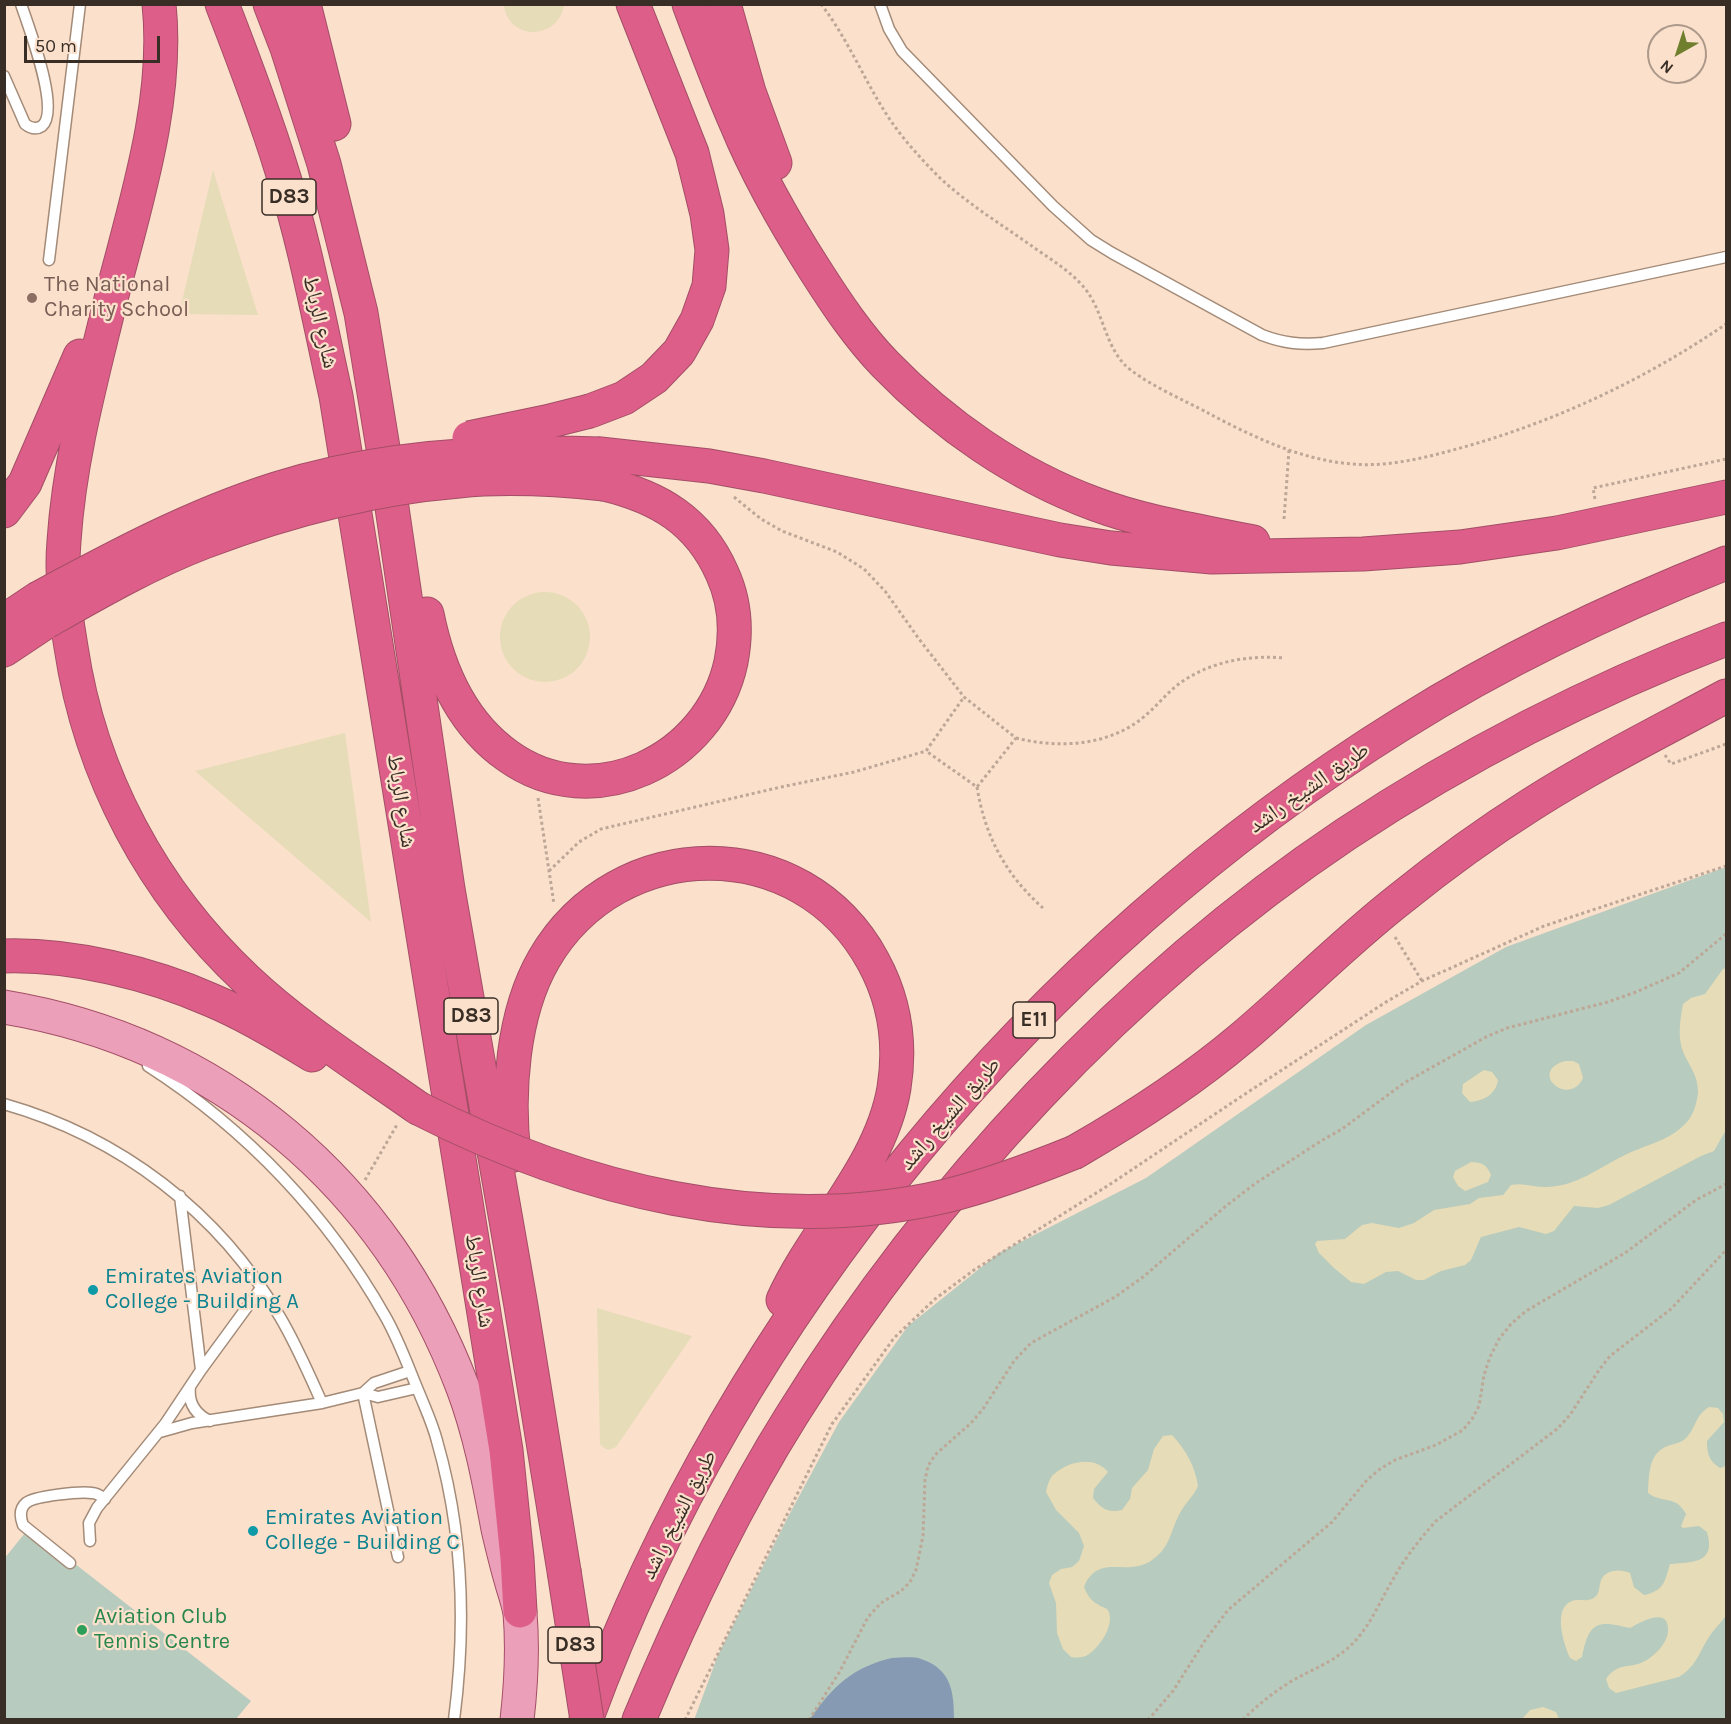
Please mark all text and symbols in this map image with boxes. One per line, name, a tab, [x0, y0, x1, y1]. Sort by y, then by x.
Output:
scale bar	[27, 24, 164, 62]
north arrow	[1647, 24, 1707, 84]
text: 50 m	[35, 35, 77, 57]
text: N	[1656, 56, 1677, 78]
road number: D83	[262, 179, 316, 215]
place label: The National Charity School	[44, 272, 189, 324]
street label: شارع الرباط	[297, 273, 343, 371]
marker: The National Charity School	[25, 291, 39, 305]
street label: طريق الشيخ راشد	[1244, 737, 1374, 839]
street label: شارع الرباط	[381, 752, 421, 850]
road number: D83	[444, 998, 498, 1034]
road number: E11	[1013, 1002, 1055, 1038]
street label: طريق الشيخ راشد	[894, 1052, 1006, 1176]
street label: شارع الرباط	[459, 1232, 499, 1330]
place label: Emirates Aviation College - Building A	[105, 1264, 299, 1316]
marker: Emirates Aviation College - Building A	[86, 1283, 100, 1297]
street label: طريق الشيخ راشد	[635, 1446, 723, 1584]
place label: Emirates Aviation College - Building C	[265, 1505, 460, 1556]
marker: Emirates Aviation College - Building C	[246, 1524, 260, 1538]
place label: Aviation Club Tennis Centre	[94, 1604, 230, 1656]
marker: Aviation Club Tennis Centre	[75, 1623, 89, 1637]
road number: D83	[548, 1627, 602, 1663]

